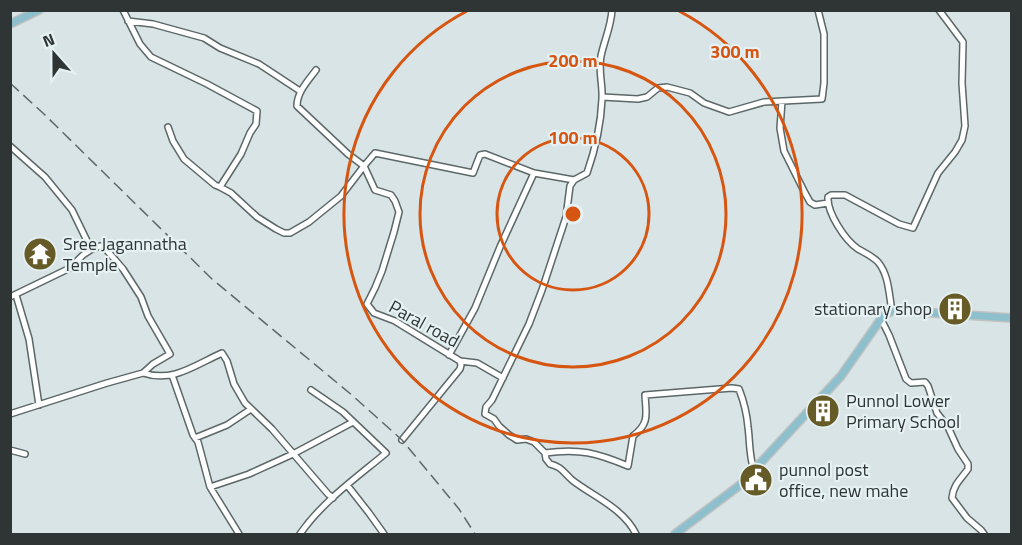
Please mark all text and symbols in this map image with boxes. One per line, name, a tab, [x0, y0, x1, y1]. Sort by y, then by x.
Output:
north arrow	[24, 24, 84, 84]
text: N	[39, 27, 58, 53]
text: 300 m	[710, 38, 760, 65]
text: 200 m	[548, 47, 598, 74]
text: 100 m	[548, 124, 598, 151]
centre of rings	[563, 204, 583, 224]
place label: Sree Jagannatha Temple	[63, 230, 187, 278]
temple icon: Sree Jagannatha Temple	[22, 236, 58, 272]
building icon: stationary shop	[937, 291, 973, 327]
street label: Paral road	[384, 293, 464, 354]
place label: stationary shop	[814, 295, 932, 322]
place label: Punnol Lower Primary School	[846, 387, 960, 435]
building icon: Punnol Lower Primary School	[805, 393, 841, 429]
place label: punnol post office, new mahe	[779, 456, 908, 504]
public building icon: punnol post office, new mahe	[738, 462, 774, 498]

